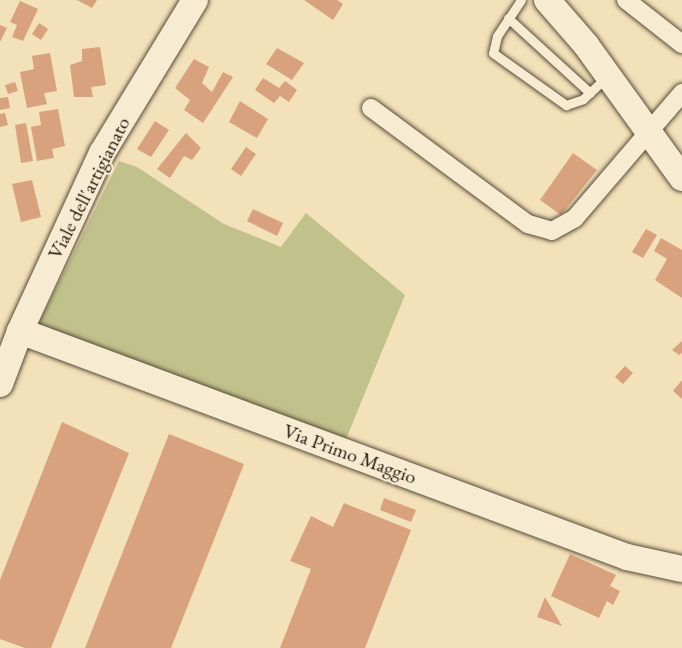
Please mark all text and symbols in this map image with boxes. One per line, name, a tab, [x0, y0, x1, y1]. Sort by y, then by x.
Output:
street label: Viale dell'artigianato	[43, 113, 135, 263]
street label: Via Primo Maggio	[280, 419, 420, 489]

